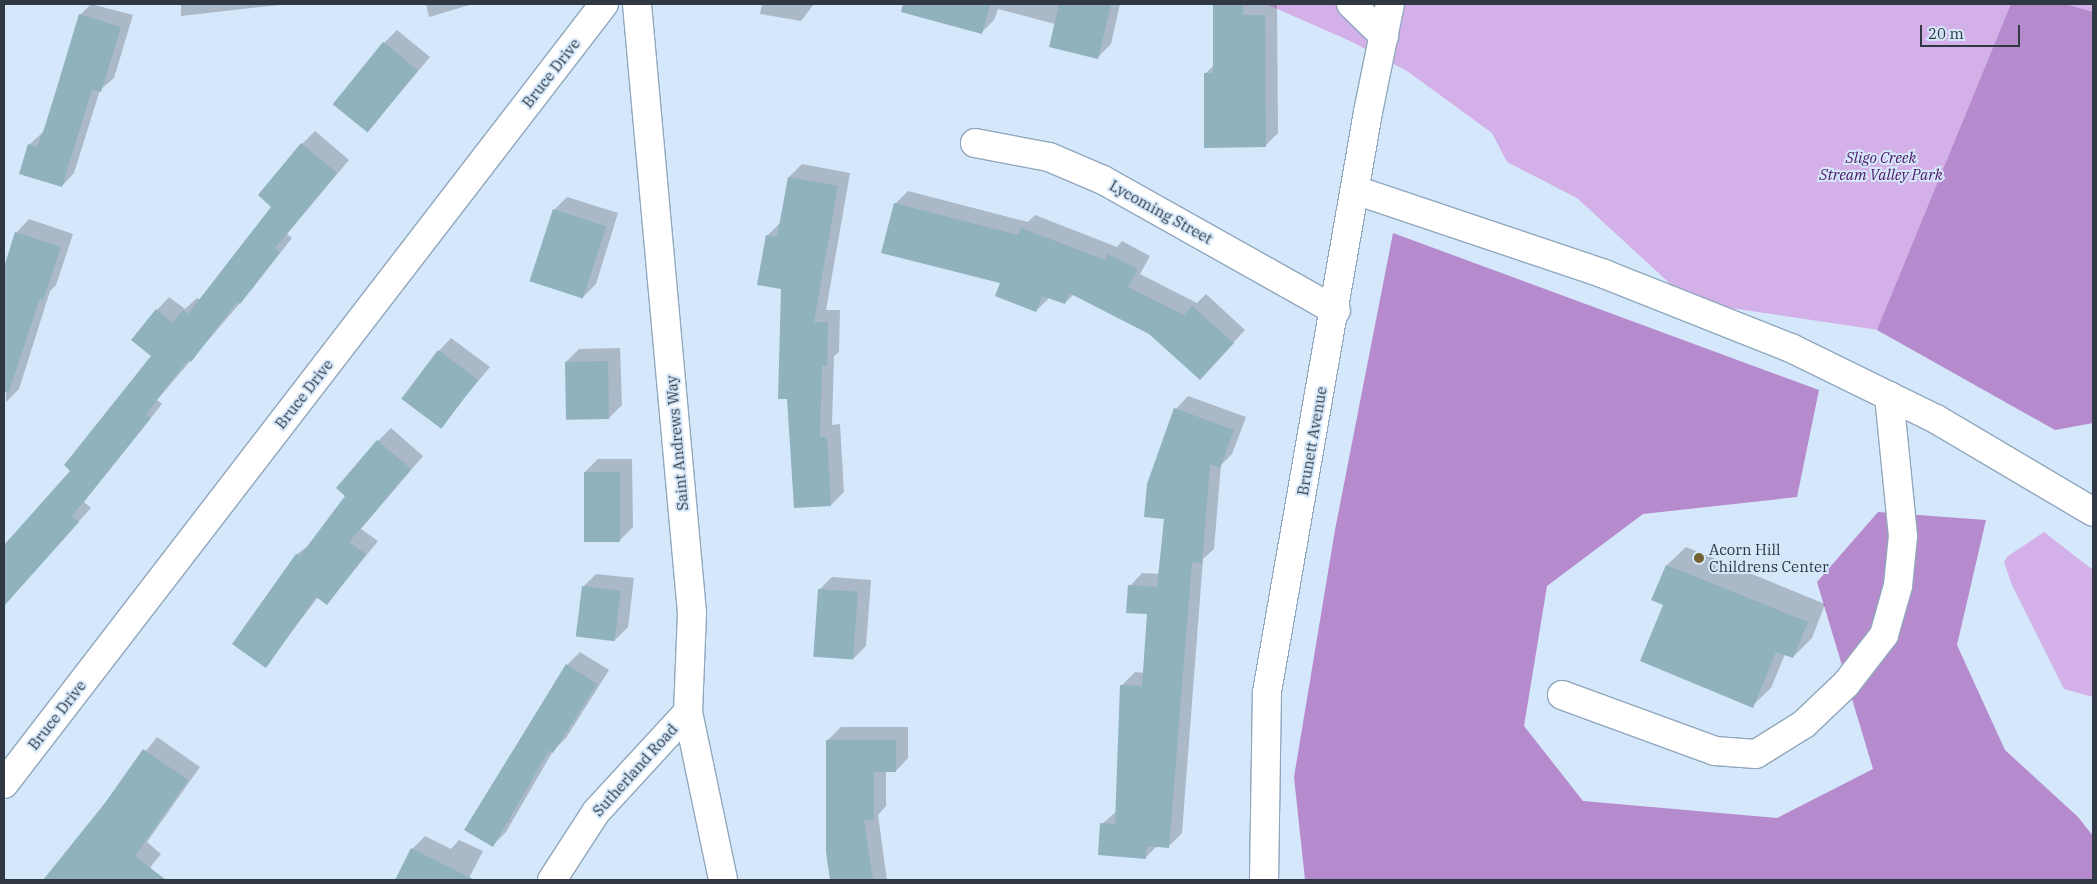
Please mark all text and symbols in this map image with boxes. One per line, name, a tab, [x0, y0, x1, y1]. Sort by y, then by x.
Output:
scale bar	[1922, 15, 2022, 47]
text: 20 m	[1928, 24, 1964, 43]
street label: Bruce Drive	[518, 35, 584, 111]
park label: Sligo Creek Stream Valley Park	[1819, 148, 1943, 183]
street label: Lycoming Street	[1106, 176, 1216, 248]
street label: Bruce Drive	[271, 356, 337, 432]
street label: Saint Andrews Way	[662, 375, 692, 511]
street label: Brunett Avenue	[1294, 385, 1330, 497]
place label: Acorn Hill Childrens Center	[1709, 540, 1829, 575]
marker: Acorn Hill Childrens Center	[1693, 552, 1705, 564]
street label: Bruce Drive	[24, 677, 90, 753]
street label: Sutherland Road	[589, 720, 681, 820]

